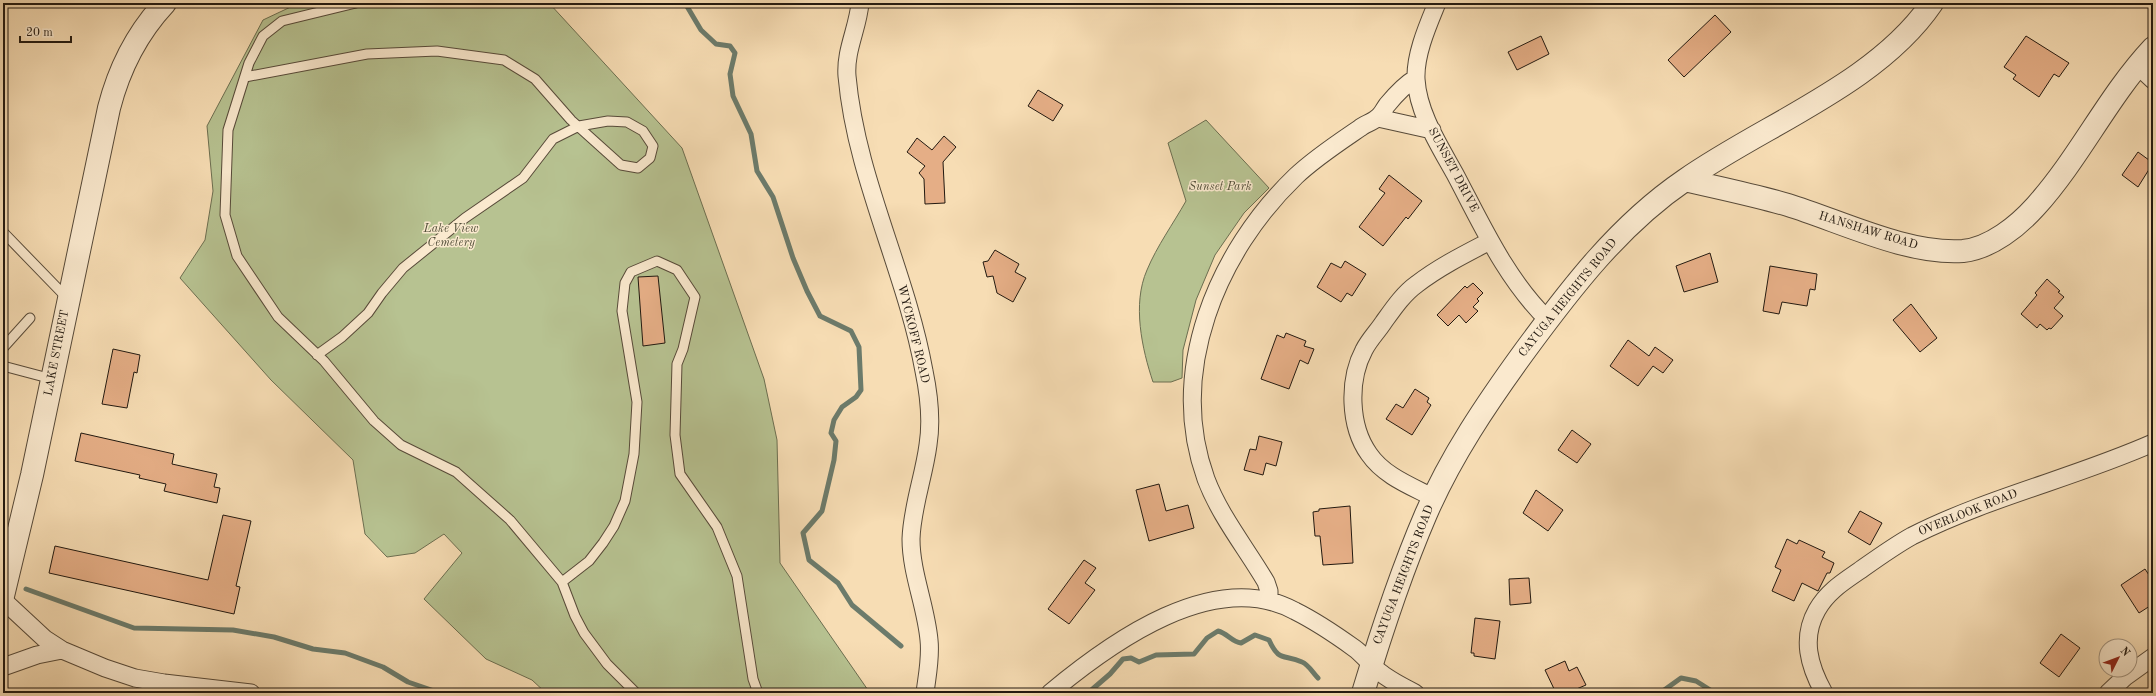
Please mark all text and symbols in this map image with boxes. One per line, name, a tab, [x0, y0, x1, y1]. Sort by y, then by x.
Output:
scale bar	[20, 18, 71, 44]
text: 20 m	[26, 27, 53, 39]
street label: SUNSET DRIVE	[1426, 126, 1480, 214]
park label: Sunset Park	[1188, 181, 1252, 193]
street label: HANSHAW ROAD	[1817, 210, 1919, 252]
park label: Lake View Cemetery	[423, 223, 479, 249]
street label: CAYUGA HEIGHTS ROAD	[1517, 237, 1619, 359]
street label: WYCKOFF ROAD	[895, 284, 931, 384]
street label: LAKE STREET	[43, 309, 71, 397]
street label: OVERLOOK ROAD	[1917, 488, 2019, 538]
street label: CAYUGA HEIGHTS ROAD	[1372, 504, 1436, 646]
north arrow	[2098, 638, 2138, 678]
text: N	[2117, 646, 2132, 660]

